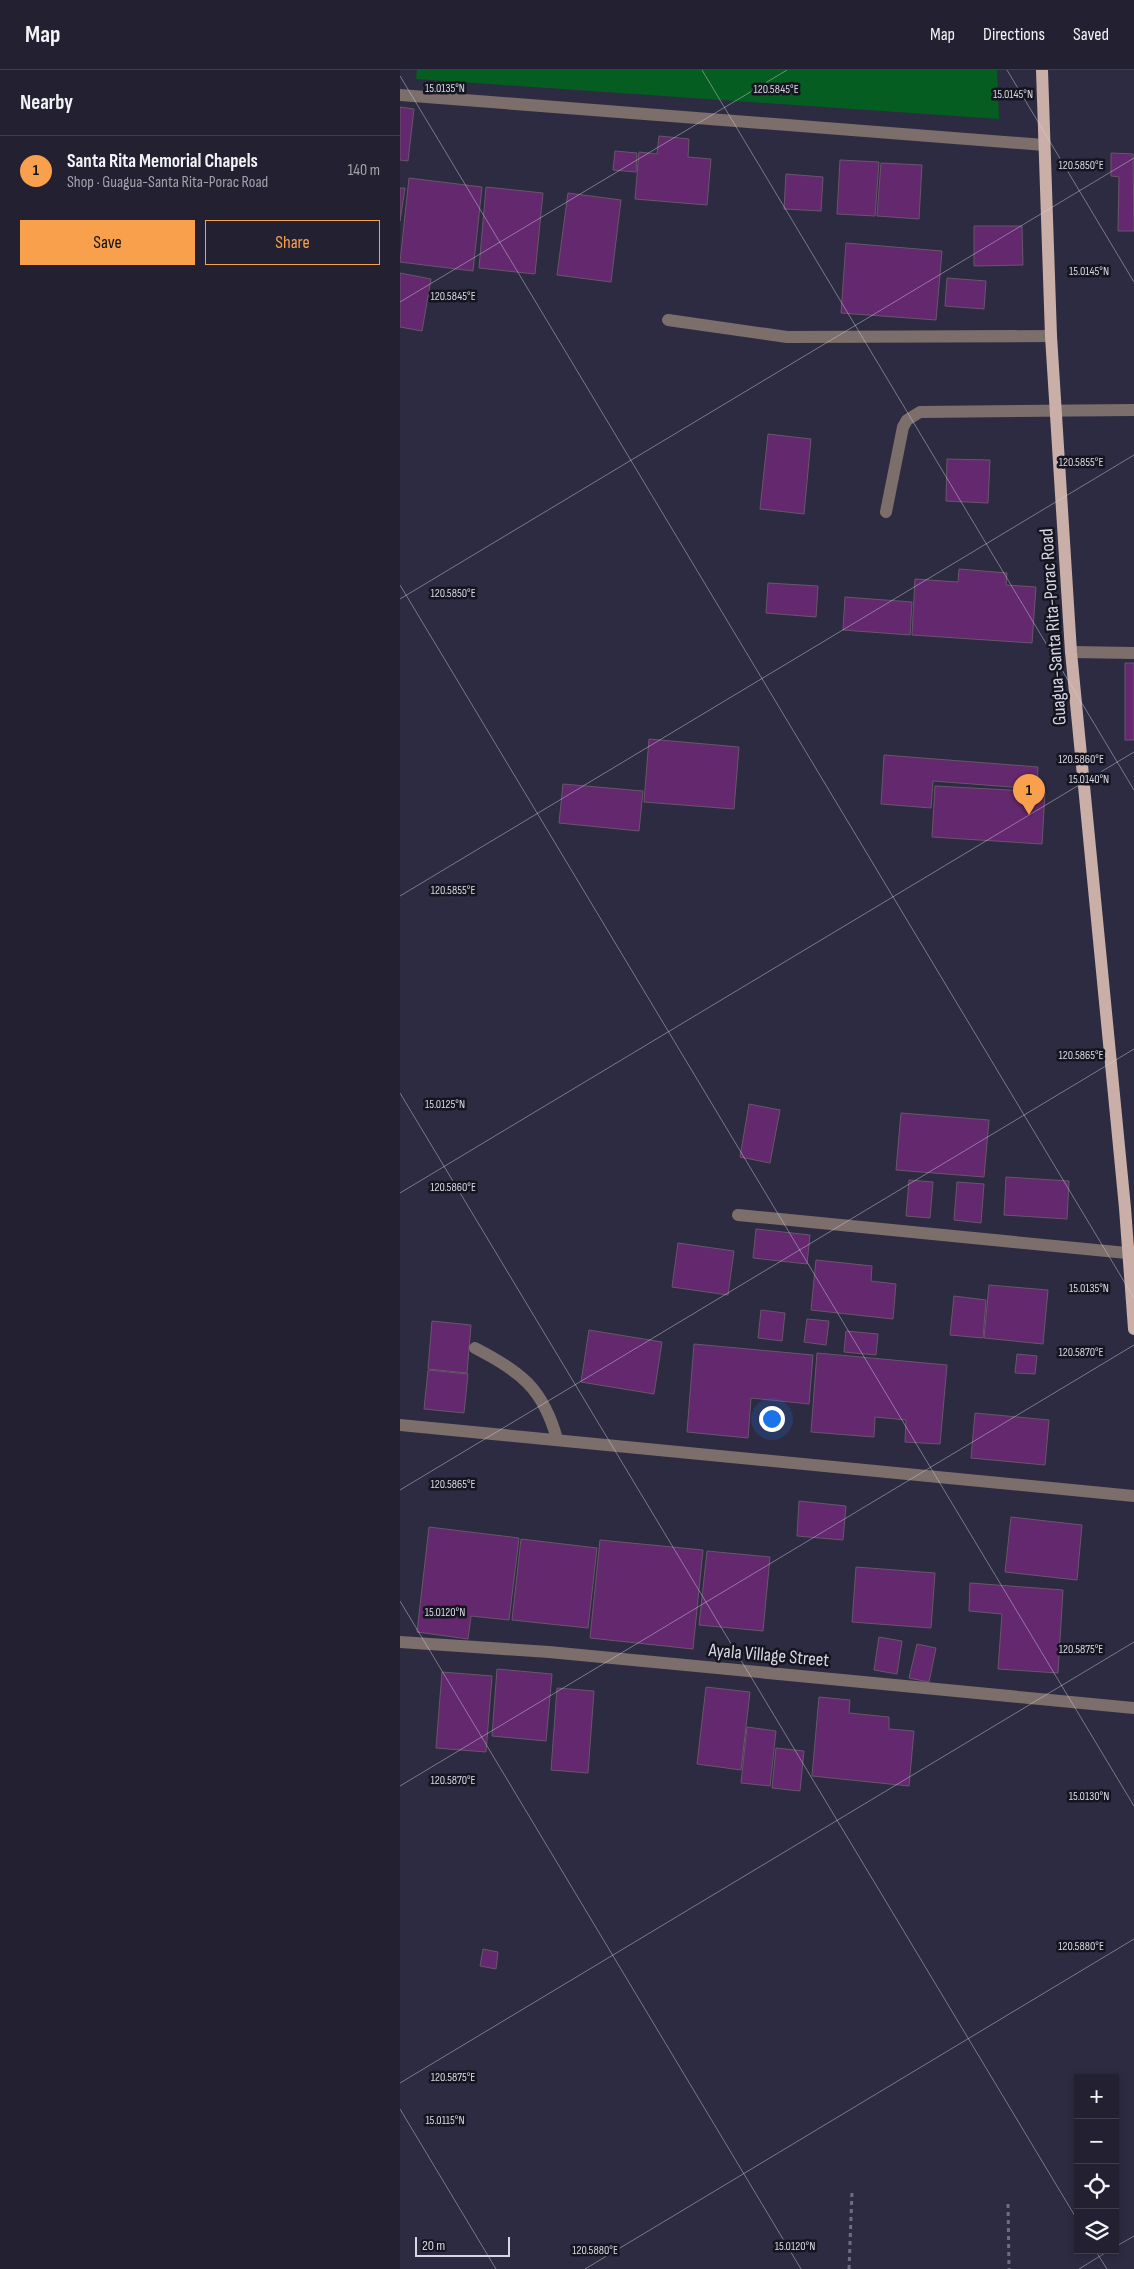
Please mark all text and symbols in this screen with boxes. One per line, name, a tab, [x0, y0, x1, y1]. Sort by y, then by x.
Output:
text: Map	[25, 20, 60, 49]
text: Map	[930, 24, 955, 45]
text: Directions	[983, 24, 1045, 45]
text: Saved	[1073, 24, 1109, 45]
text: 15.0135°N	[425, 81, 465, 96]
text: 120.5845°E	[753, 82, 799, 97]
text: 15.0145°N	[993, 87, 1033, 102]
text: Nearby	[20, 90, 73, 115]
text: Santa Rita Memorial Chapels	[67, 150, 258, 173]
text: 120.5850°E	[1058, 158, 1104, 173]
text: 1	[33, 161, 39, 180]
text: 140 m	[348, 161, 380, 180]
text: Shop · Guagua-Santa Rita-Porac Road	[67, 173, 268, 192]
button: Save	[20, 220, 195, 265]
button: Share	[205, 220, 380, 265]
text: 15.0145°N	[1069, 264, 1109, 279]
text: 120.5845°E	[430, 289, 476, 304]
text: 120.5855°E	[1059, 455, 1103, 470]
street label: Guagua-Santa Rita-Porac Road	[1035, 528, 1072, 726]
text: 120.5850°E	[430, 586, 476, 601]
text: 120.5860°E	[1058, 752, 1104, 767]
text: 15.0140°N	[1069, 772, 1109, 787]
pin: 1	[1013, 774, 1045, 815]
text: 120.5855°E	[431, 883, 475, 898]
text: 120.5865°E	[1058, 1048, 1104, 1063]
text: 15.0125°N	[425, 1097, 465, 1112]
text: 120.5860°E	[430, 1180, 476, 1195]
text: 15.0135°N	[1069, 1281, 1109, 1296]
text: 120.5870°E	[1058, 1345, 1104, 1360]
your location	[759, 1406, 785, 1432]
text: 120.5865°E	[430, 1477, 476, 1492]
text: 15.0120°N	[425, 1605, 465, 1620]
street label: Ayala Village Street	[707, 1639, 830, 1672]
text: 120.5875°E	[1059, 1642, 1103, 1657]
text: 120.5870°E	[430, 1773, 476, 1788]
text: 15.0130°N	[1069, 1789, 1109, 1804]
text: 120.5880°E	[1058, 1939, 1104, 1954]
text: 120.5875°E	[431, 2070, 475, 2085]
map controls	[1074, 2074, 1119, 2254]
button: +	[1074, 2074, 1119, 2119]
text: 15.0115°N	[425, 2113, 465, 2128]
button: −	[1074, 2119, 1119, 2164]
button: locate	[1074, 2164, 1119, 2209]
button: layers	[1074, 2209, 1119, 2254]
scale bar	[415, 2234, 510, 2257]
text: 20 m	[422, 2237, 445, 2254]
text: 15.0120°N	[775, 2239, 815, 2254]
text: 120.5880°E	[572, 2243, 618, 2258]

